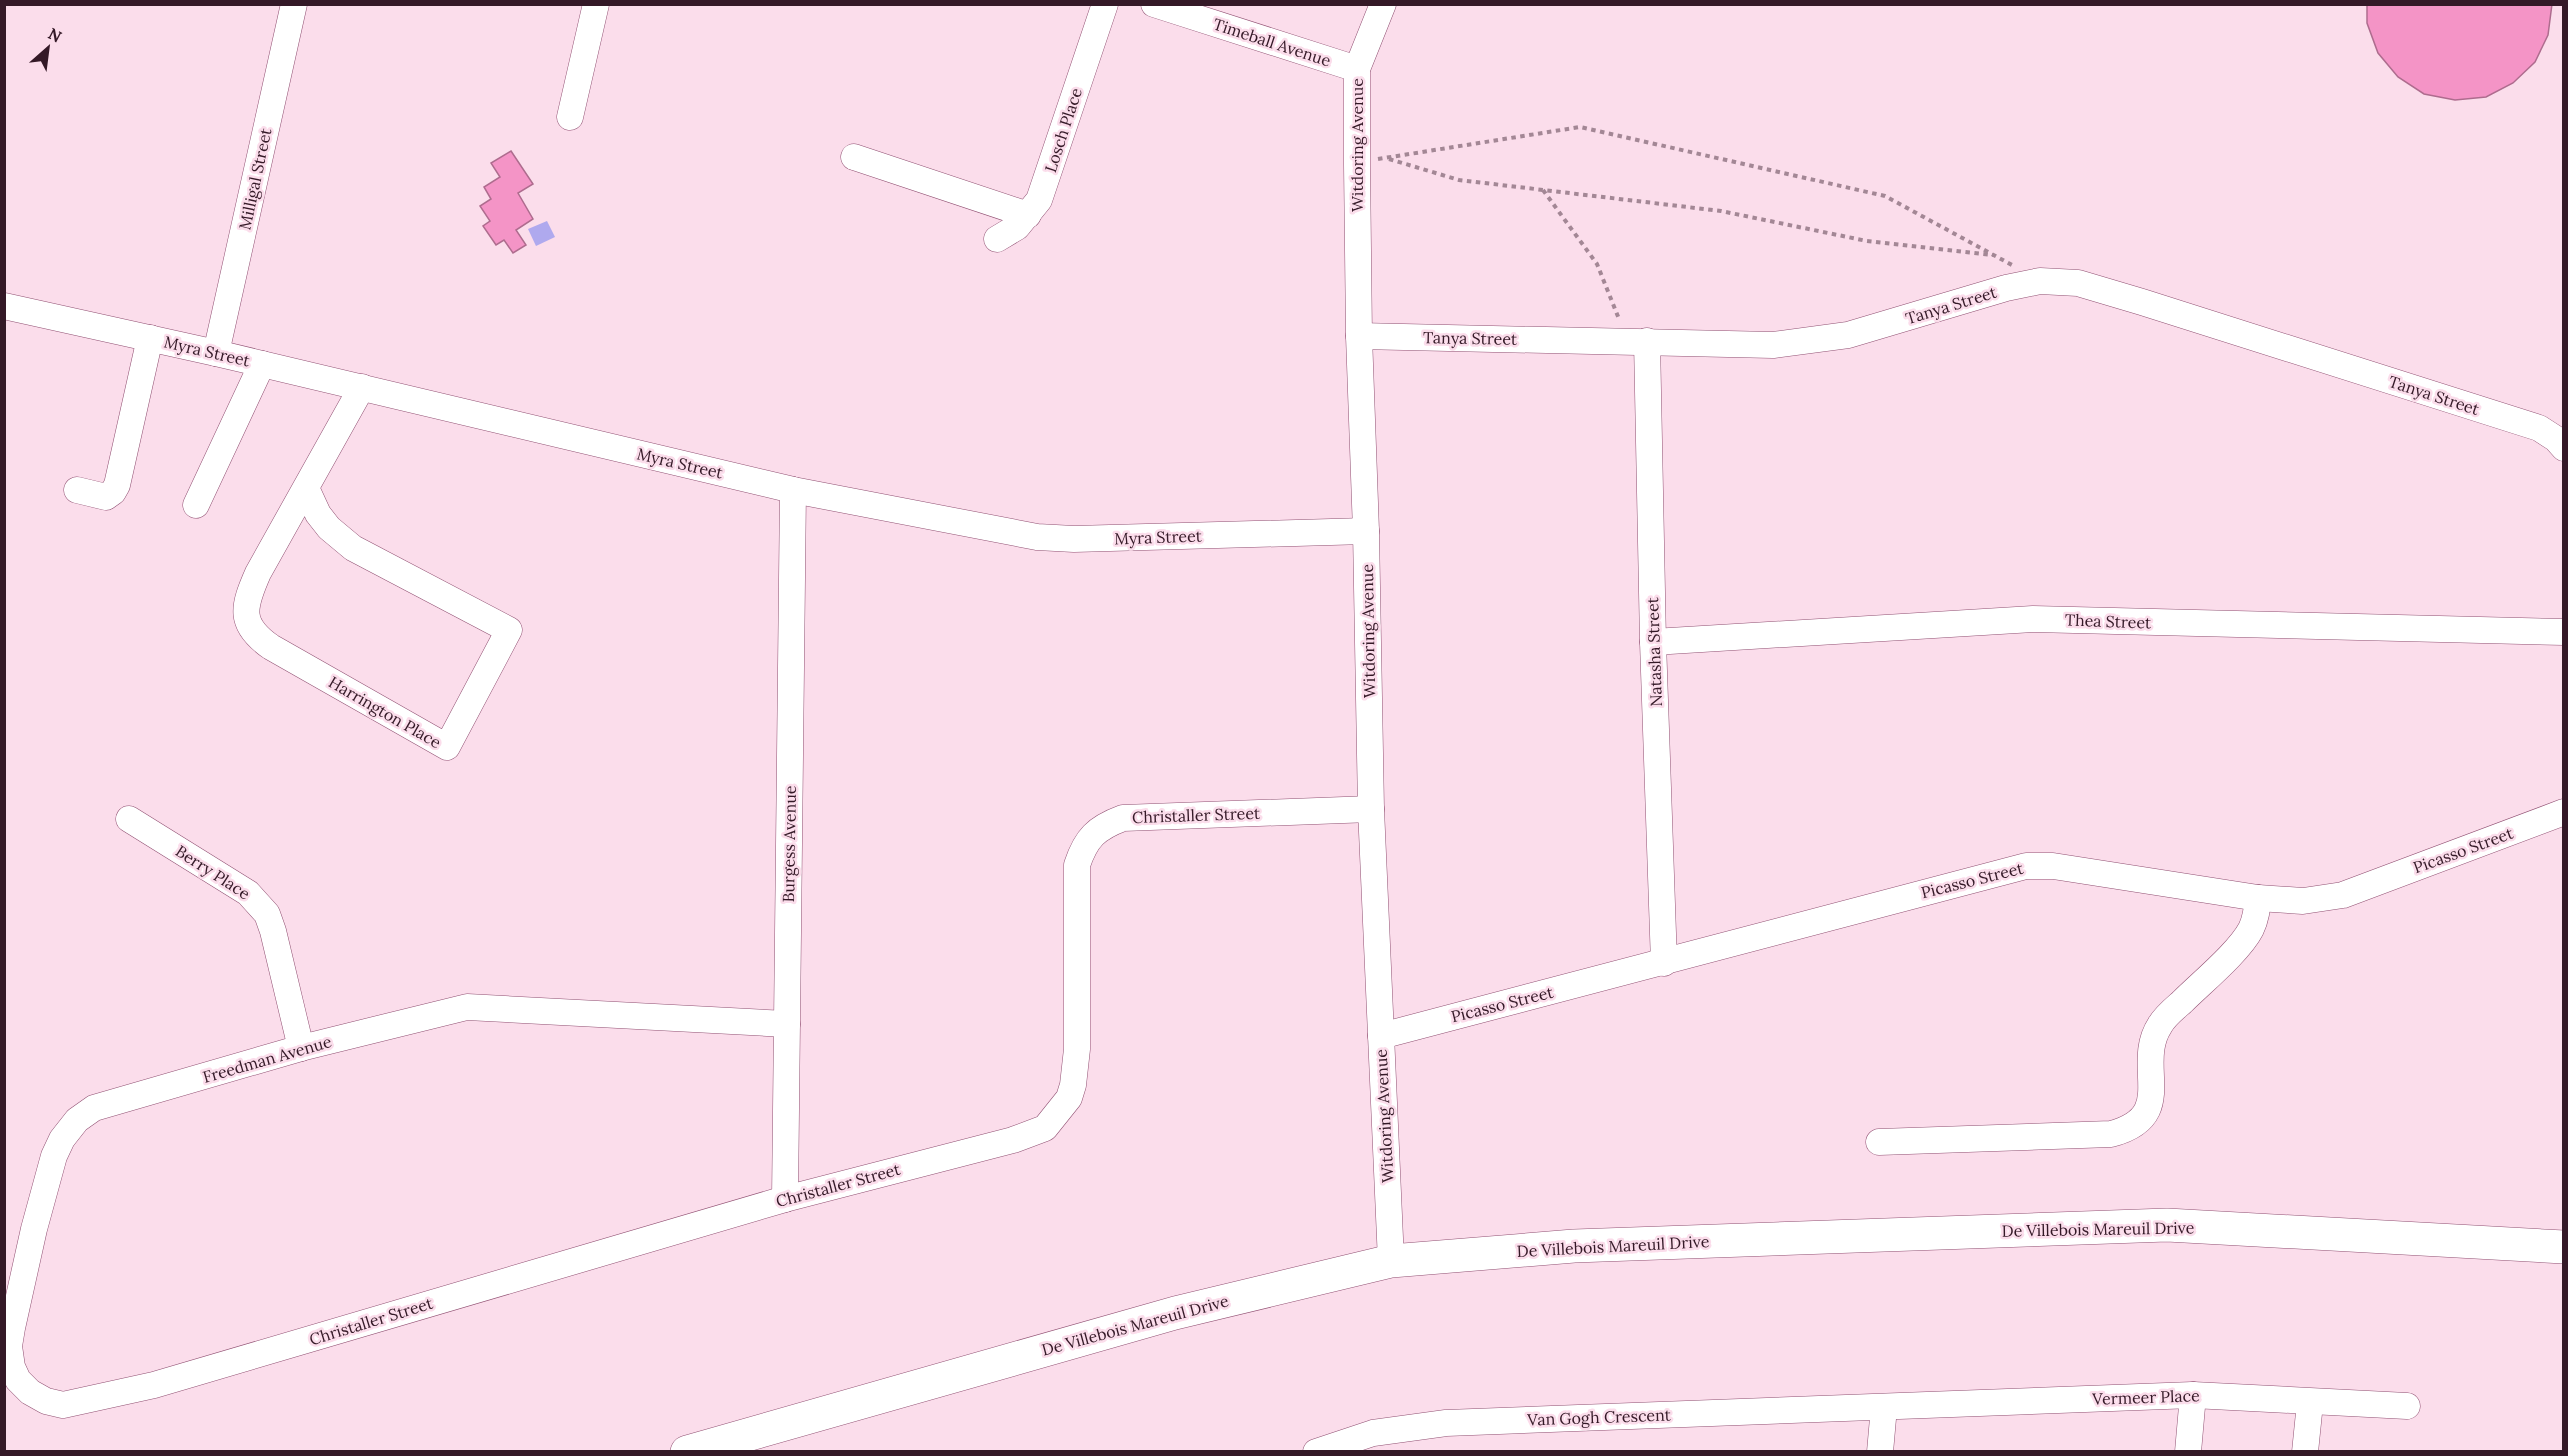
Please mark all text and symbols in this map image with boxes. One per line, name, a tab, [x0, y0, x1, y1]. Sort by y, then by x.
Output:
street label: Timeball Avenue	[1211, 14, 1334, 71]
north arrow	[18, 18, 78, 78]
text: N	[45, 23, 65, 46]
street label: Witdoring Avenue	[1347, 78, 1367, 212]
street label: Losch Place	[1040, 85, 1086, 175]
street label: Milligal Street	[234, 126, 276, 232]
street label: Tanya Street	[1903, 281, 2000, 328]
street label: Tanya Street	[1423, 327, 1518, 349]
street label: Myra Street	[162, 331, 253, 371]
street label: Tanya Street	[2386, 371, 2483, 419]
street label: Myra Street	[635, 443, 726, 483]
street label: Myra Street	[1114, 525, 1203, 549]
street label: Witdoring Avenue	[1357, 564, 1379, 698]
street label: Natasha Street	[1642, 596, 1666, 707]
street label: Thea Street	[2065, 610, 2152, 633]
street label: Harrington Place	[325, 672, 445, 752]
street label: Burgess Avenue	[778, 785, 800, 903]
street label: Christaller Street	[1132, 803, 1261, 827]
street label: Picasso Street	[2410, 822, 2516, 877]
street label: Berry Place	[172, 841, 254, 904]
street label: Picasso Street	[1919, 857, 2026, 902]
street label: Picasso Street	[1449, 981, 1556, 1026]
street label: Freedman Avenue	[200, 1031, 334, 1087]
street label: Witdoring Avenue	[1370, 1048, 1397, 1183]
street label: Christaller Street	[774, 1159, 903, 1211]
street label: De Villebois Mareuil Drive	[2001, 1217, 2195, 1241]
street label: De Villebois Mareuil Drive	[1516, 1231, 1710, 1261]
street label: De Villebois Mareuil Drive	[1039, 1290, 1231, 1360]
street label: Christaller Street	[307, 1293, 436, 1349]
street label: Vermeer Place	[2091, 1385, 2200, 1409]
street label: Van Gogh Crescent	[1526, 1404, 1672, 1430]

